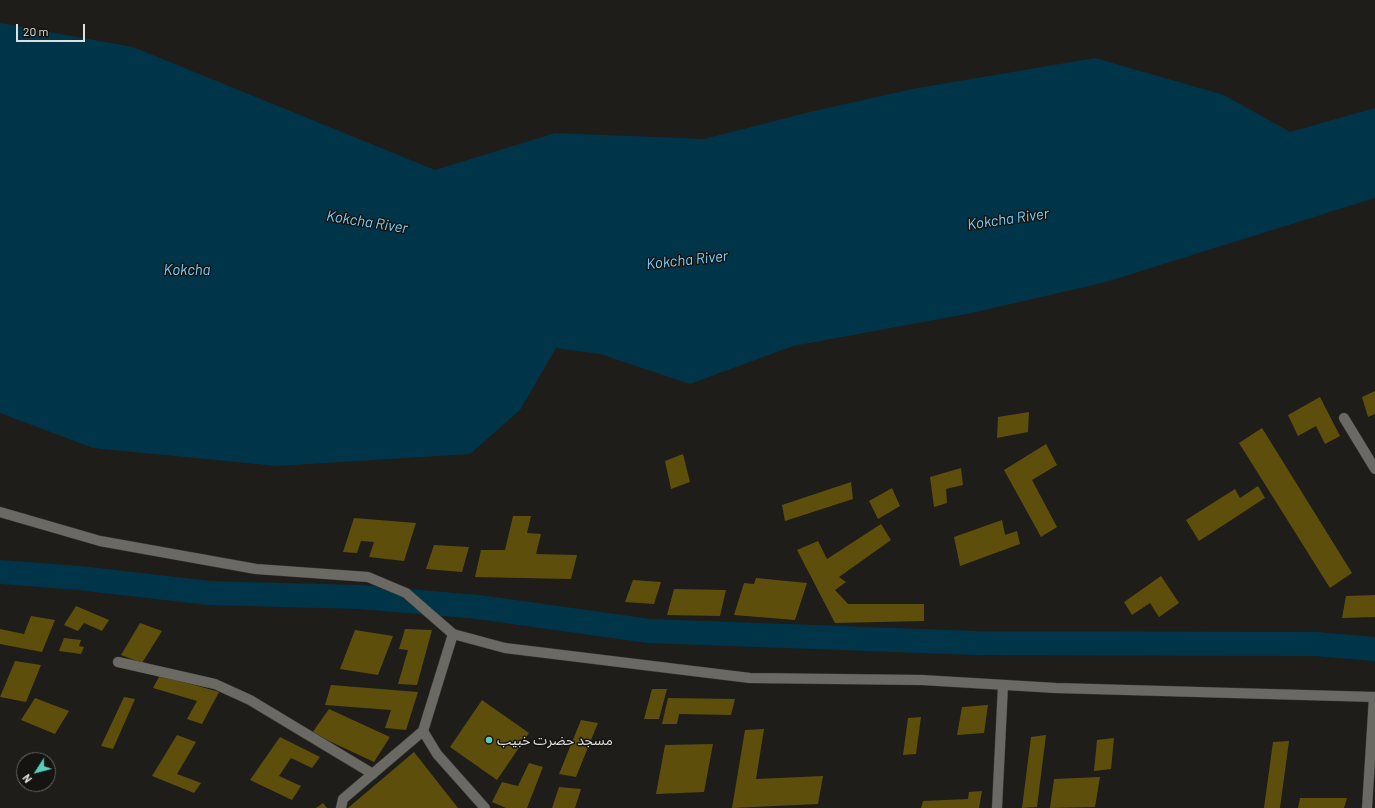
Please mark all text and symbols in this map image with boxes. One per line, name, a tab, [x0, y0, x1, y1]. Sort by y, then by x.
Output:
scale bar	[18, 16, 87, 42]
text: 20 m	[23, 24, 49, 38]
water label: Kokcha River	[966, 204, 1050, 234]
water label: Kokcha River	[325, 207, 409, 237]
water label: Kokcha River	[645, 247, 729, 273]
water label: Kokcha	[164, 261, 210, 279]
place label: مسجد حضرت خبیب	[497, 732, 613, 748]
marker: مسجد حضرت خبیب	[484, 735, 494, 745]
north arrow	[16, 752, 56, 792]
text: N	[19, 772, 34, 786]

